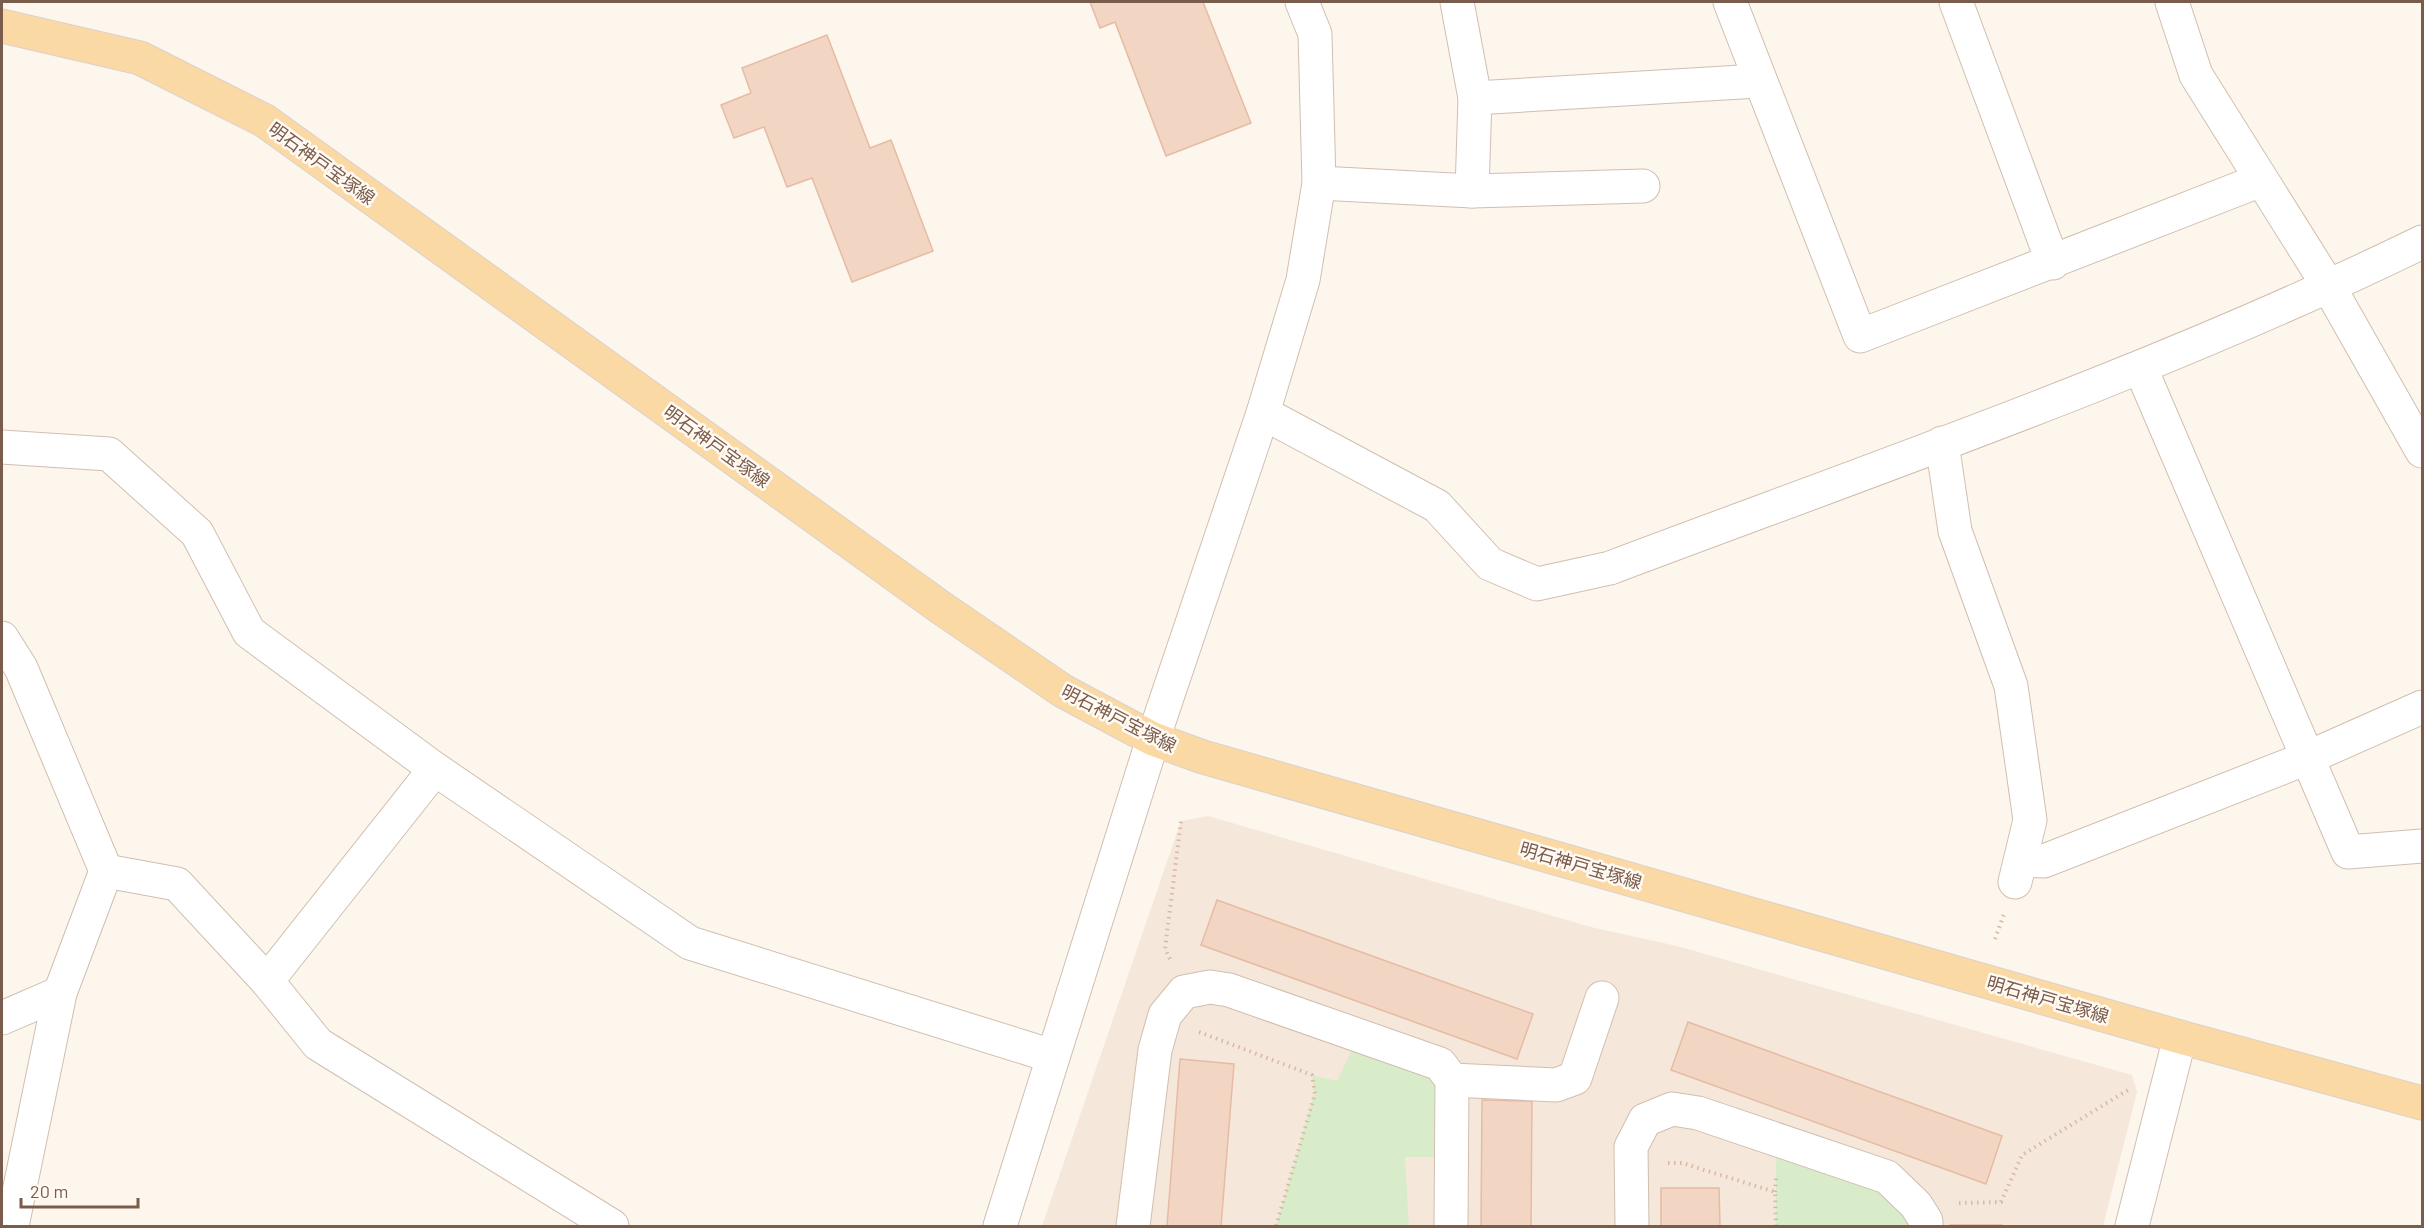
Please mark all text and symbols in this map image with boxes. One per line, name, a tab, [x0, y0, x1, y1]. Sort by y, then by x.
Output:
street label: 明石神戸宝塚線	[265, 117, 379, 209]
street label: 明石神戸宝塚線	[660, 400, 774, 492]
street label: 明石神戸宝塚線	[1058, 680, 1180, 756]
street label: 明石神戸宝塚線	[1517, 837, 1645, 893]
street label: 明石神戸宝塚線	[1984, 971, 2112, 1027]
scale bar	[21, 1171, 138, 1209]
text: 20 m	[30, 1180, 68, 1202]

